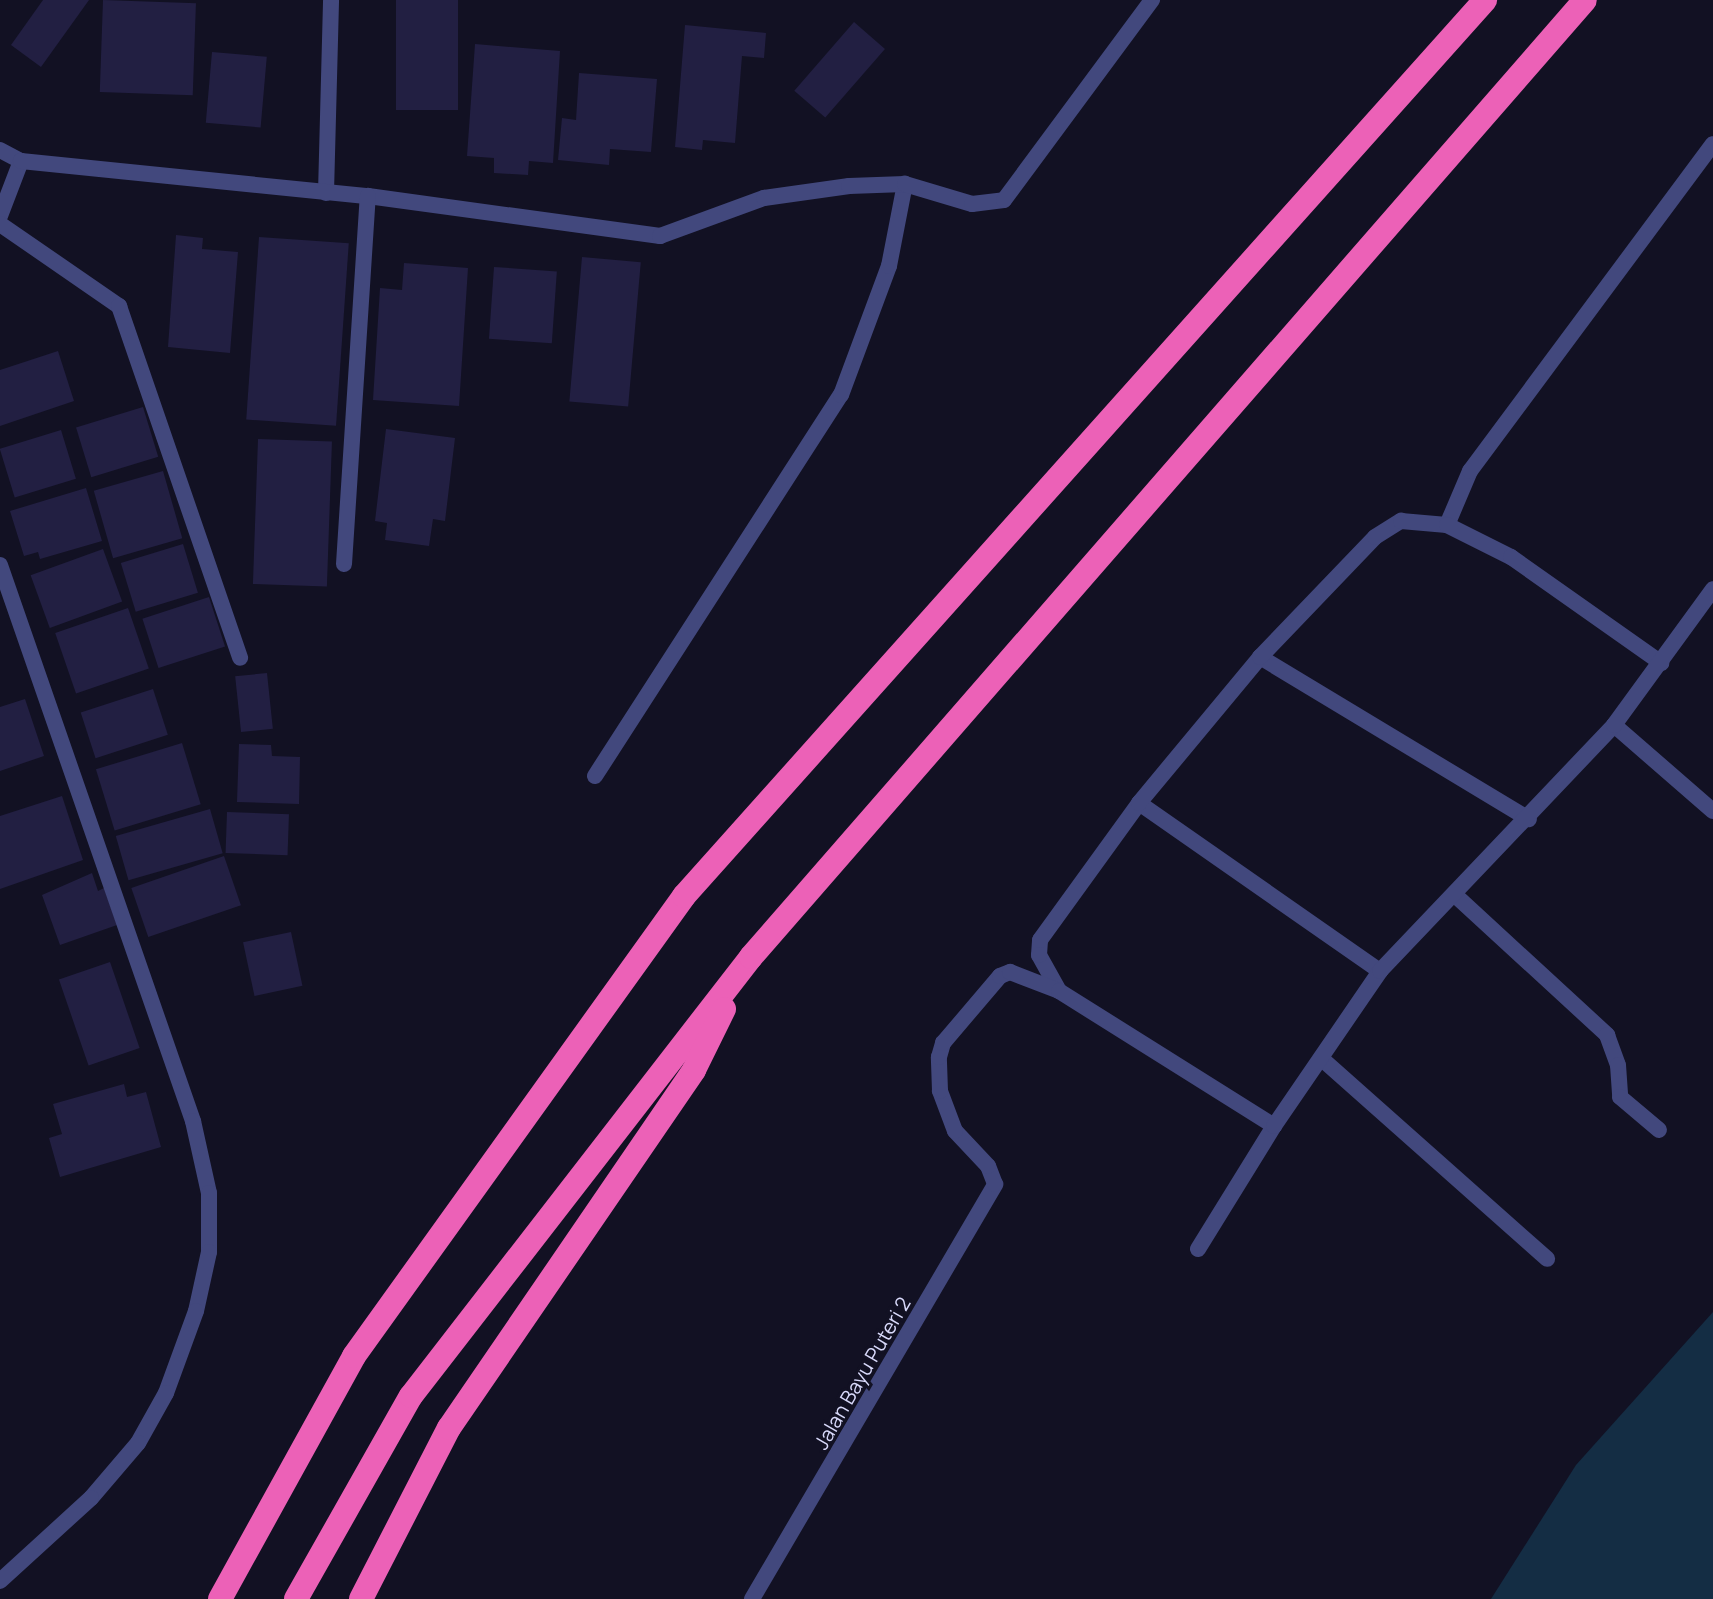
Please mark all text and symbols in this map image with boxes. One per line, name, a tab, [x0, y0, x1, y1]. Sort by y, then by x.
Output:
street label: Jalan Bayu Puteri 2	[809, 1293, 915, 1453]

